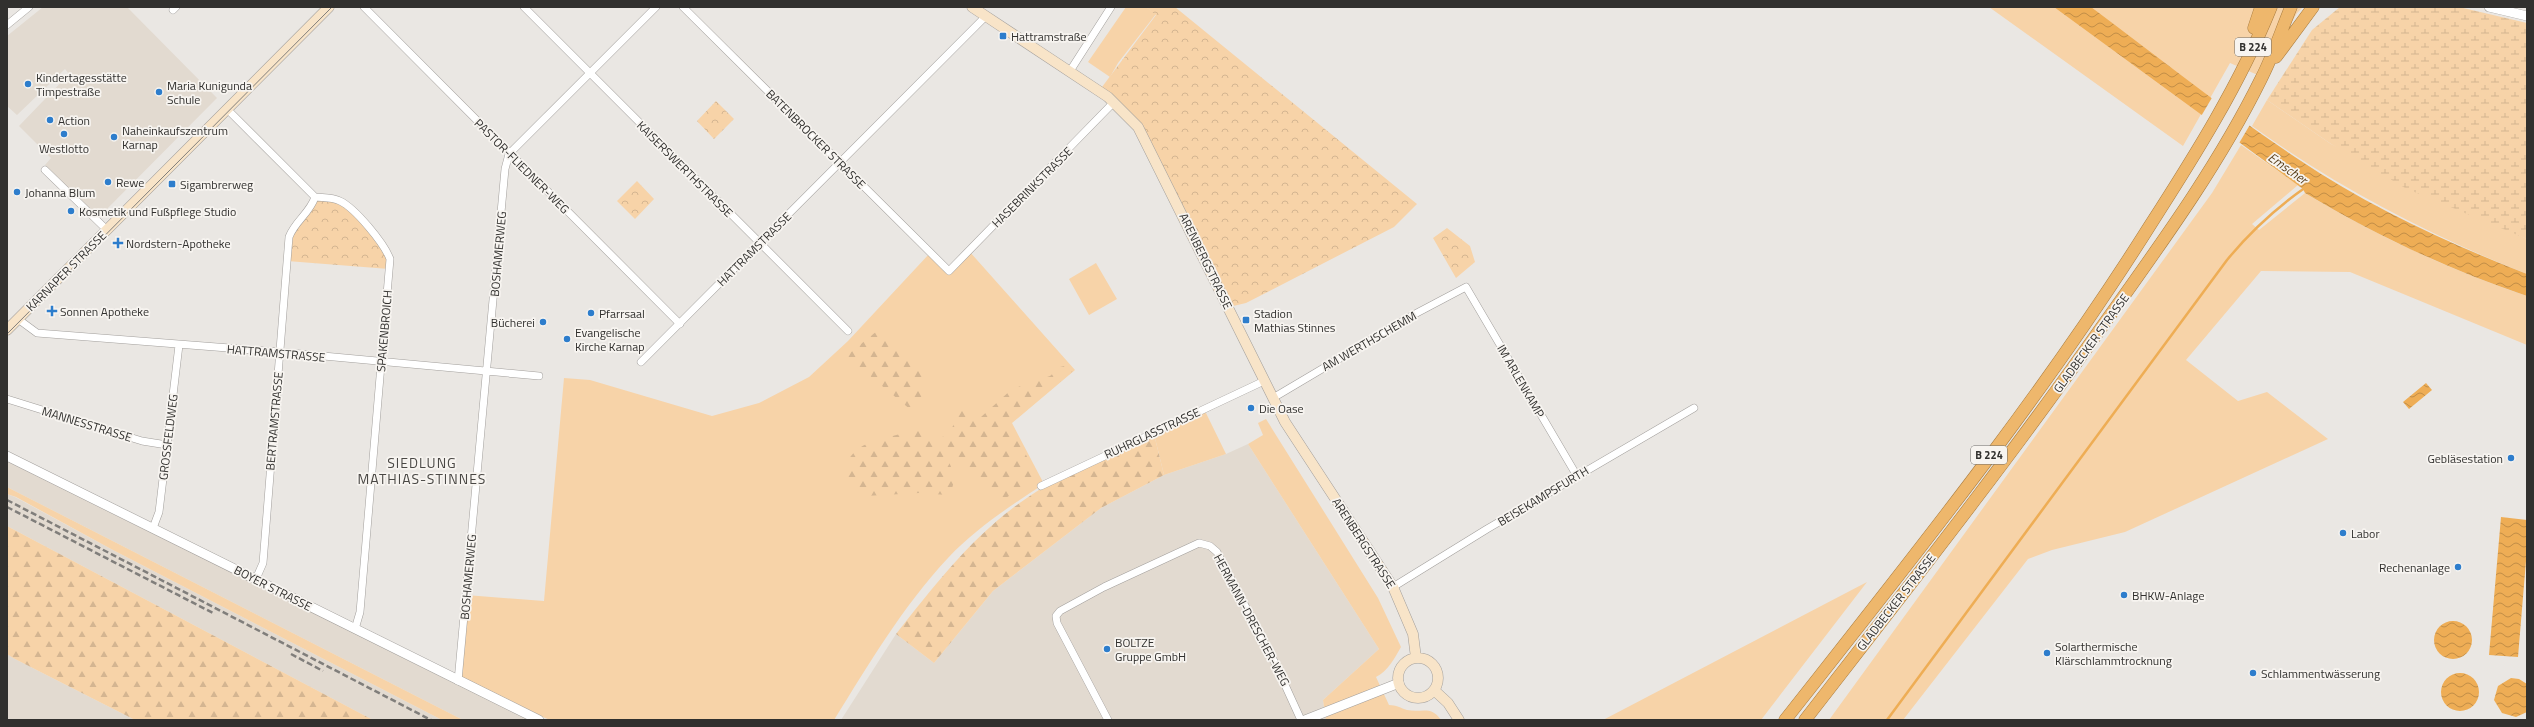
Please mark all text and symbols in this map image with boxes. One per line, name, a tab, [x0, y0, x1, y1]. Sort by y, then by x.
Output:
place label: Hattramstraße	[1011, 27, 1087, 46]
marker: Hattramstraße	[998, 31, 1008, 41]
road number: B 224	[2235, 38, 2271, 56]
place label: Kindertagesstätte Timpestraße	[36, 68, 127, 101]
place label: Maria Kunigunda Schule	[167, 76, 252, 109]
marker: Kindertagesstätte Timpestraße	[23, 79, 33, 89]
street label: BATENBROCKER STRASSE	[762, 85, 871, 194]
marker: Maria Kunigunda Schule	[154, 87, 164, 97]
place label: Action	[58, 111, 90, 130]
street label: PASTOR-FLIEDNER-WEG	[470, 114, 574, 218]
marker: Action	[45, 115, 55, 125]
street label: KAISERSWERTHSTRASSE	[632, 116, 738, 222]
place label: Naheinkaufszentrum Karnap	[122, 121, 228, 154]
marker: Westlotto	[59, 129, 69, 139]
marker: Naheinkaufszentrum Karnap	[109, 132, 119, 142]
place label: Westlotto	[39, 139, 89, 158]
street label: HASEBRINKSTRASSE	[987, 142, 1077, 232]
water label: Emscher	[2264, 147, 2313, 190]
place label: Rewe	[116, 173, 144, 192]
place label: Sigambrerweg	[180, 175, 253, 194]
marker: Rewe	[103, 177, 113, 187]
marker: Sigambrerweg	[167, 179, 177, 189]
place label: Johanna Blum	[25, 183, 95, 202]
marker: Johanna Blum	[12, 187, 22, 197]
place label: Kosmetik und Fußpflege Studio	[79, 202, 236, 221]
marker: Kosmetik und Fußpflege Studio	[66, 206, 76, 216]
street label: HATTRAMSTRASSE	[712, 207, 796, 291]
street label: BOSHAMERWEG	[485, 210, 511, 298]
street label: ARENBERGSTRASSE	[1174, 210, 1238, 313]
street label: KARNAPER STRASSE	[21, 226, 111, 316]
place label: Nordstern-Apotheke	[126, 234, 230, 253]
marker: Nordstern-Apotheke	[113, 238, 123, 248]
street label: SPAKENBROICH	[371, 289, 397, 373]
street label: GLADBECKER STRASSE	[2048, 289, 2134, 397]
place label: Sonnen Apotheke	[60, 302, 149, 321]
place label: Pfarrsaal	[599, 304, 645, 323]
place label: Stadion Mathias Stinnes	[1254, 304, 1336, 337]
marker: Sonnen Apotheke	[47, 306, 57, 316]
street label: AM WERTHSCHEMM	[1318, 306, 1420, 376]
marker: Pfarrsaal	[586, 308, 596, 318]
place label: Bücherei	[491, 313, 535, 332]
marker: Stadion Mathias Stinnes	[1241, 315, 1251, 325]
marker: Bücherei	[538, 317, 548, 327]
place label: Evangelische Kirche Karnap	[575, 323, 645, 356]
marker: Evangelische Kirche Karnap	[562, 334, 572, 344]
street label: HATTRAMSTRASSE	[226, 339, 326, 367]
street label: IM ARLENKAMP	[1492, 341, 1550, 421]
street label: BERTRAMSTRASSE	[260, 371, 288, 471]
street label: GROSSFELDWEG	[153, 393, 183, 481]
place label: Die Oase	[1259, 399, 1304, 418]
street label: MANNESSTRASSE	[40, 401, 135, 447]
street label: RUHRGLASSTRASSE	[1101, 402, 1204, 464]
marker: Die Oase	[1246, 403, 1256, 413]
road number: B 224	[1971, 446, 2007, 464]
place label: Gebläsestation	[2427, 449, 2503, 468]
district label: SIEDLUNG MATHIAS-STINNES	[358, 452, 486, 489]
marker: Gebläsestation	[2506, 453, 2516, 463]
street label: BEISEKAMPSFURTH	[1494, 461, 1592, 531]
street label: ARENBERGSTRASSE	[1327, 494, 1401, 592]
place label: Labor	[2351, 524, 2380, 543]
marker: Labor	[2338, 528, 2348, 538]
street label: BOSHAMERWEG	[455, 533, 481, 621]
street label: GLADBECKER STRASSE	[1852, 549, 1940, 655]
street label: HERMANN-DRESCHER-WEG	[1209, 551, 1295, 689]
place label: Rechenanlage	[2379, 558, 2450, 577]
street label: BOYER STRASSE	[231, 560, 315, 616]
marker: Rechenanlage	[2453, 562, 2463, 572]
place label: BHKW-Anlage	[2132, 586, 2204, 605]
marker: BHKW-Anlage	[2119, 590, 2129, 600]
place label: BOLTZE Gruppe GmbH	[1115, 633, 1186, 666]
place label: Solarthermische Klärschlammtrocknung	[2055, 637, 2172, 670]
marker: BOLTZE Gruppe GmbH	[1102, 644, 1112, 654]
marker: Solarthermische Klärschlammtrocknung	[2042, 648, 2052, 658]
place label: Schlammentwässerung	[2261, 664, 2380, 683]
marker: Schlammentwässerung	[2248, 668, 2258, 678]

